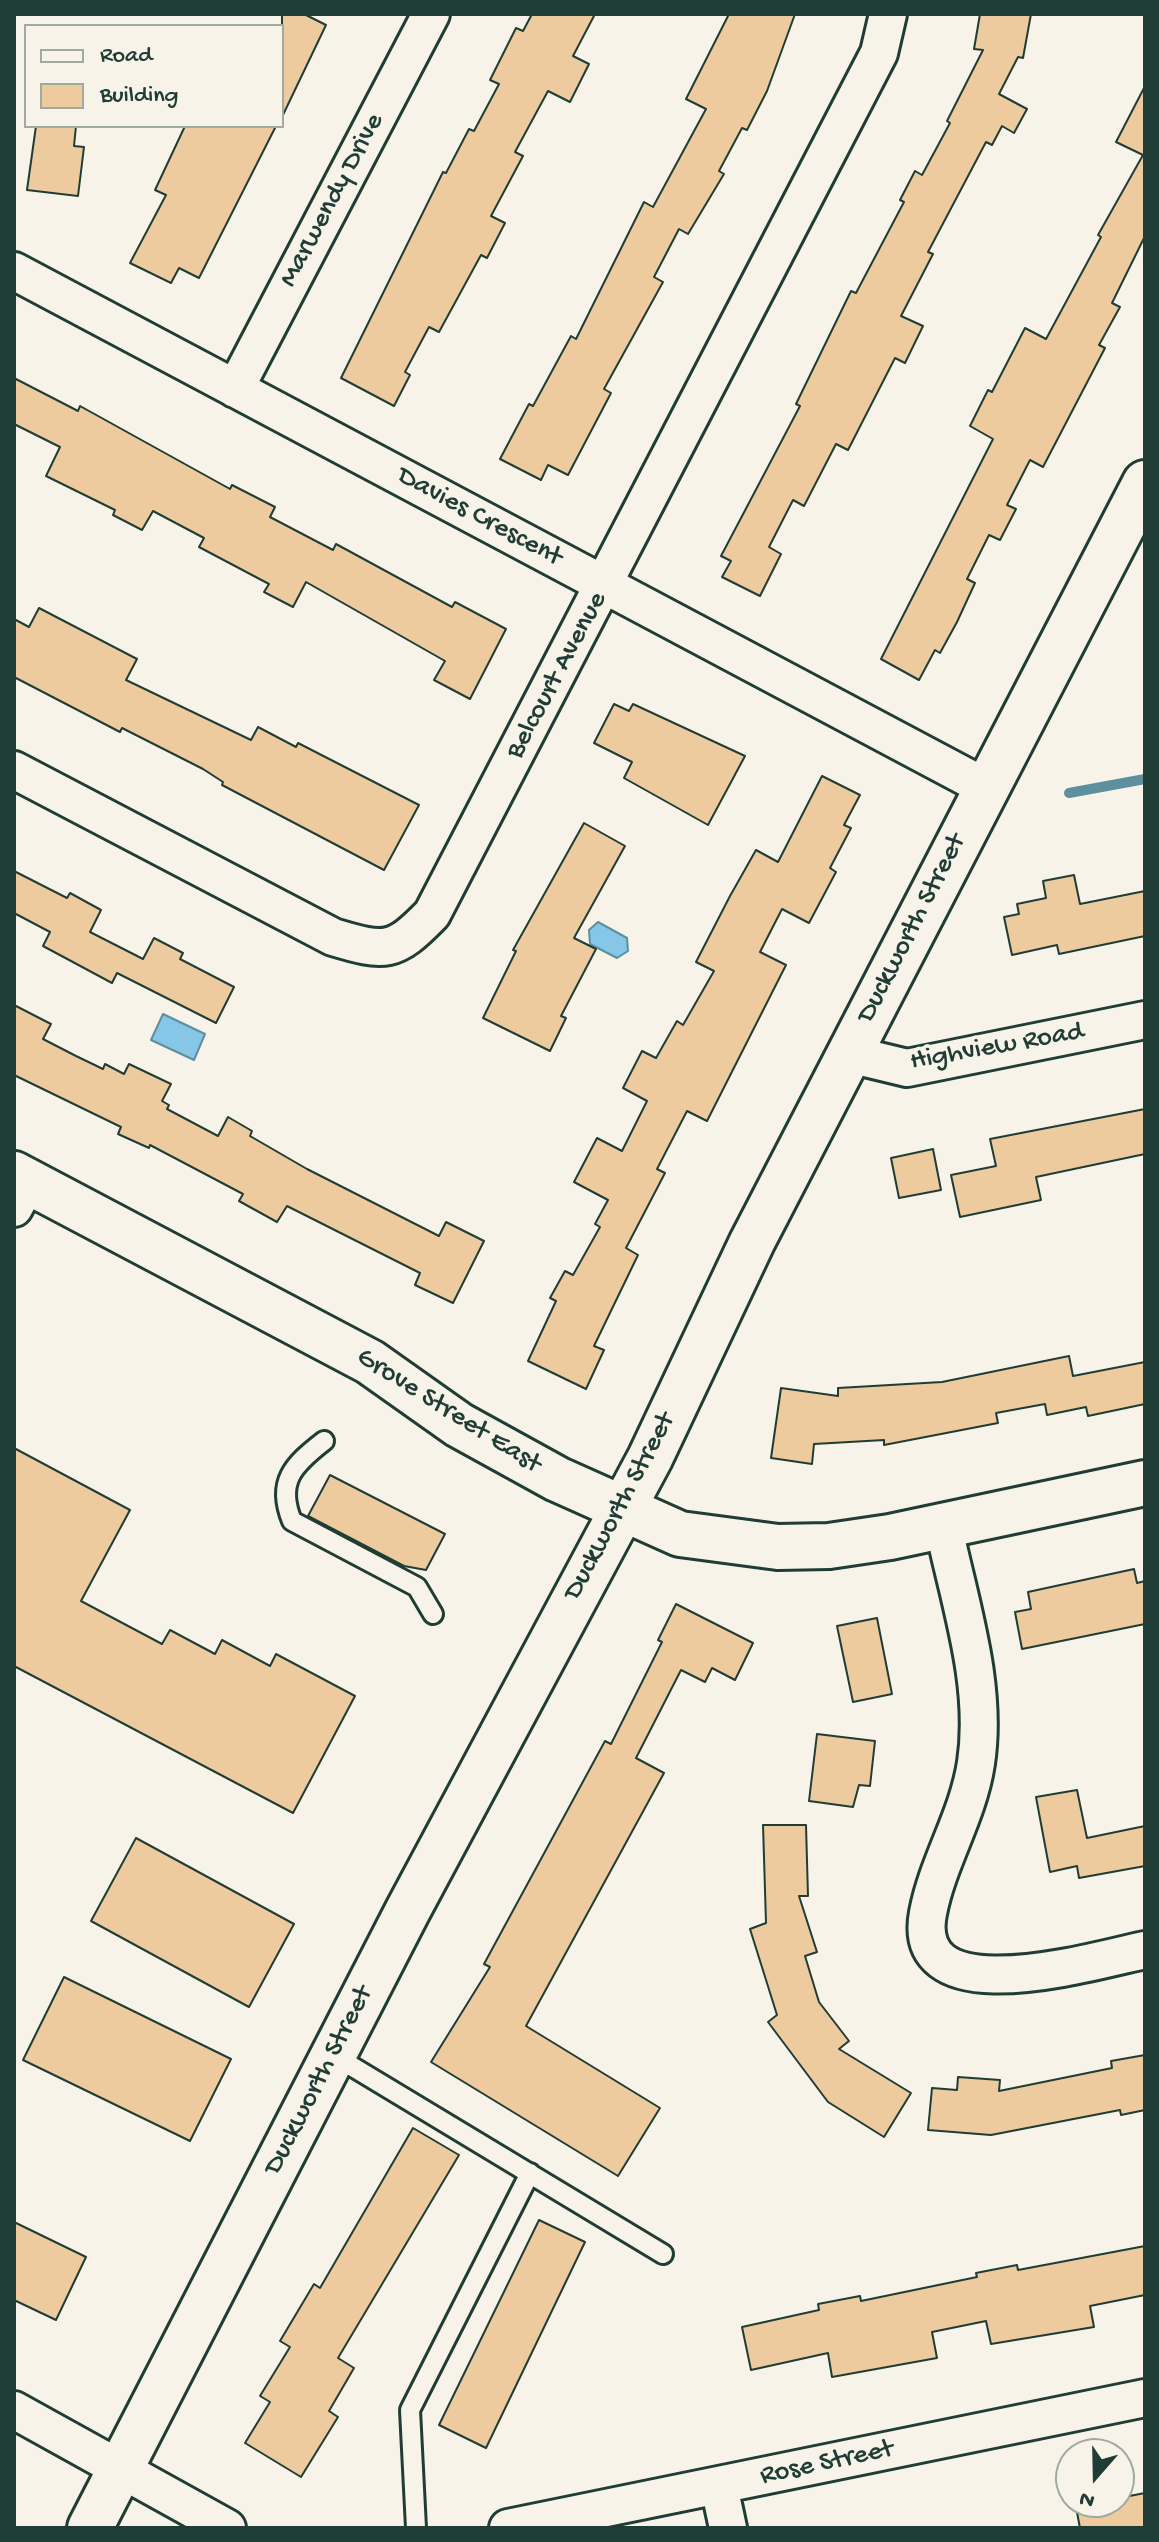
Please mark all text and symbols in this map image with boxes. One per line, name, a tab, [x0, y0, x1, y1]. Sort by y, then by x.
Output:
legend	[24, 24, 284, 128]
text: Road	[100, 42, 152, 71]
text: Building	[100, 82, 178, 111]
street label: Marwendy Drive	[273, 108, 393, 294]
street label: Davies Crescent	[391, 460, 567, 576]
street label: Belcourt Avenue	[500, 587, 616, 765]
street label: Duckworth Street	[851, 829, 975, 1029]
street label: Highview Road	[908, 1016, 1086, 1080]
street label: Grove Street East	[349, 1342, 547, 1482]
street label: Duckworth Street	[558, 1408, 684, 1606]
street label: Duckworth Street	[258, 1981, 382, 2181]
street label: Rose Street	[757, 2434, 897, 2494]
north arrow	[1055, 2438, 1135, 2518]
text: N	[1076, 2484, 1099, 2513]

